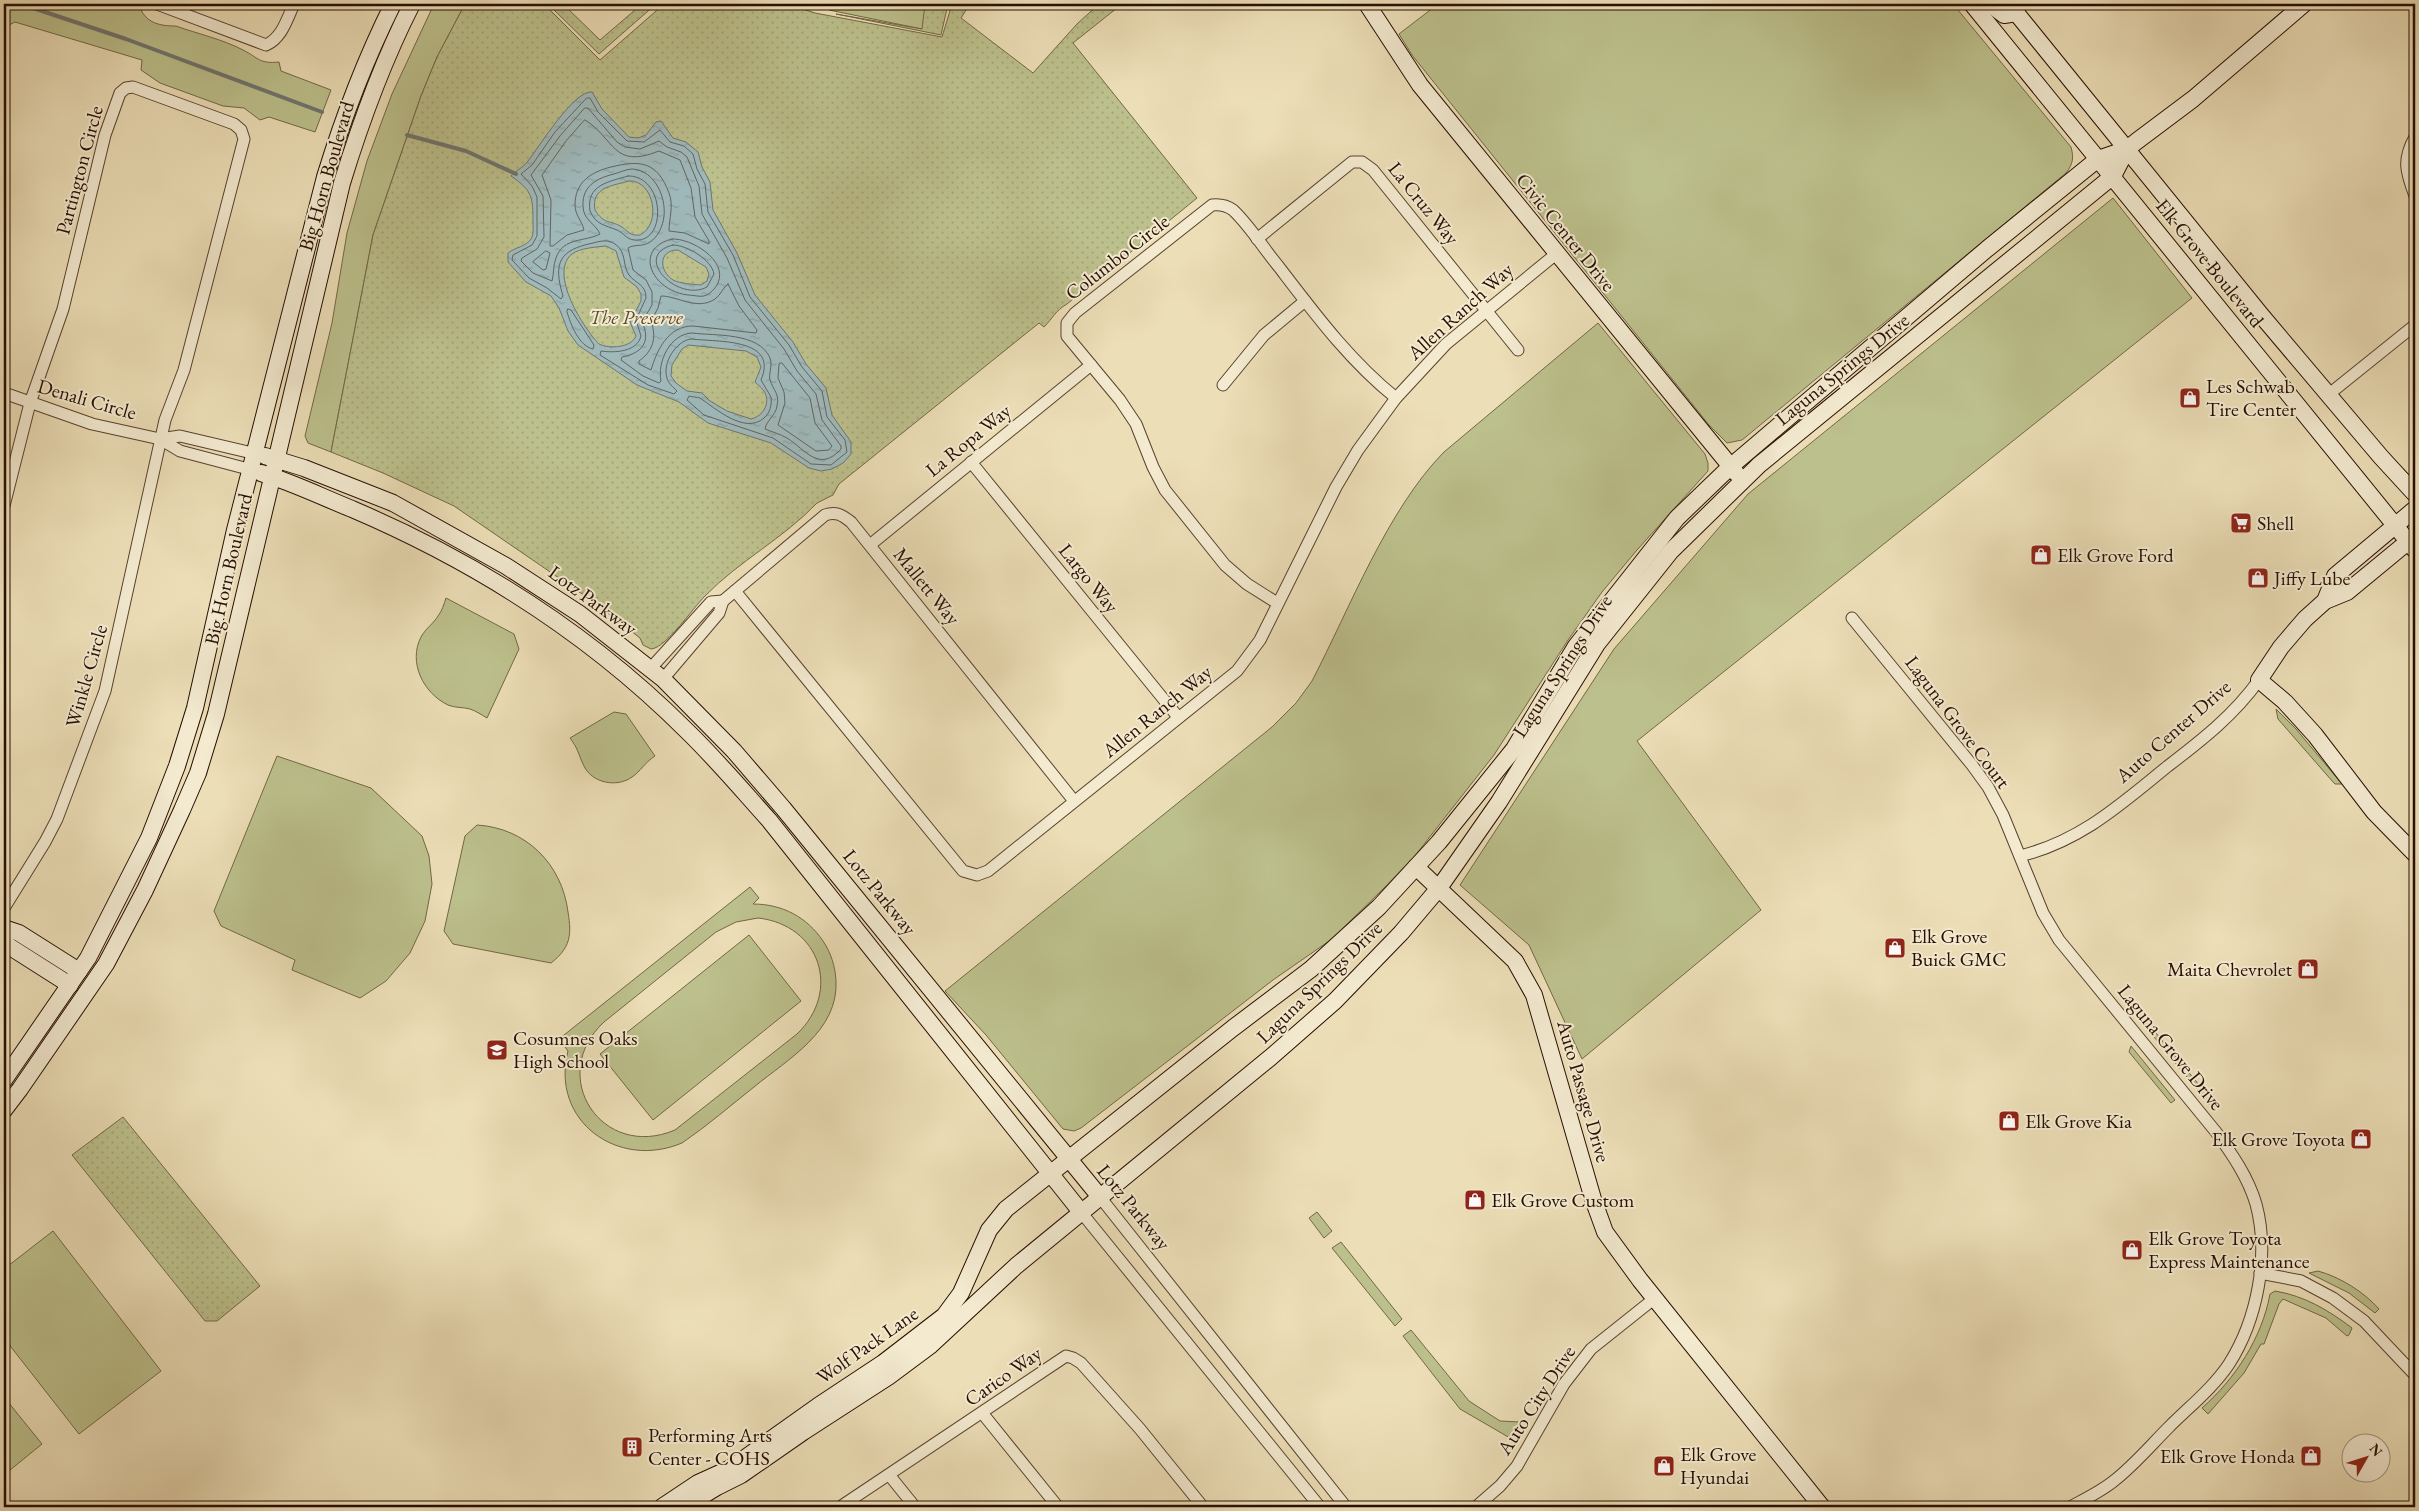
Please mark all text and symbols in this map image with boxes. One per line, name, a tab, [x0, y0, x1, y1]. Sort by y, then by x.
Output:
street label: Big Horn Boulevard	[292, 97, 360, 254]
street label: Partington Circle	[49, 103, 109, 237]
street label: La Cruz Way	[1383, 156, 1466, 250]
street label: Civic Center Drive	[1510, 167, 1622, 297]
street label: Elk Grove Boulevard	[2150, 193, 2270, 333]
street label: Columbo Circle	[1060, 208, 1175, 306]
street label: Allen Ranch Way	[1401, 256, 1519, 366]
park label: The Preserve	[589, 304, 683, 330]
street label: Laguna Springs Drive	[1770, 307, 1915, 431]
street label: Denali Circle	[35, 372, 140, 426]
place label: Les Schwab Tire Center	[2206, 373, 2296, 422]
shop icon: Les Schwab Tire Center	[2178, 386, 2202, 410]
street label: La Ropa Way	[920, 397, 1016, 482]
street label: Big Horn Boulevard	[198, 490, 258, 647]
place label: Shell	[2257, 510, 2294, 536]
supermarket icon: Shell	[2229, 511, 2253, 535]
street label: Largo Way	[1053, 538, 1125, 618]
street label: Mallett Way	[888, 542, 966, 630]
place label: Elk Grove Ford	[2057, 542, 2175, 568]
shop icon: Elk Grove Ford	[2029, 543, 2053, 567]
street label: Lotz Parkway	[544, 559, 643, 641]
place label: Jiffy Lube	[2272, 565, 2350, 591]
shop icon: Jiffy Lube	[2246, 566, 2270, 590]
street label: Laguna Springs Drive	[1506, 590, 1618, 742]
street label: Winkle Circle	[59, 621, 113, 730]
street label: Laguna Grove Court	[1899, 650, 2017, 794]
street label: Allen Ranch Way	[1096, 659, 1217, 764]
street label: Auto Center Drive	[2109, 674, 2236, 789]
street label: Lotz Parkway	[837, 844, 923, 941]
street label: Laguna Springs Drive	[1251, 915, 1388, 1049]
place label: Elk Grove Buick GMC	[1911, 923, 2007, 972]
shop icon: Elk Grove Buick GMC	[1883, 936, 1907, 960]
place label: Maita Chevrolet	[2167, 956, 2293, 982]
shop icon: Maita Chevrolet	[2296, 957, 2320, 981]
street label: Laguna Grove Drive	[2112, 979, 2230, 1116]
street label: Auto Passage Drive	[1551, 1016, 1617, 1165]
place label: Cosumnes Oaks High School	[513, 1025, 638, 1074]
school or university icon: Cosumnes Oaks High School	[485, 1038, 509, 1062]
place label: Elk Grove Kia	[2025, 1108, 2132, 1134]
shop icon: Elk Grove Kia	[1997, 1109, 2021, 1133]
place label: Elk Grove Toyota	[2212, 1126, 2345, 1152]
shop icon: Elk Grove Toyota	[2349, 1127, 2373, 1151]
street label: Lotz Parkway	[1091, 1159, 1177, 1256]
place label: Elk Grove Custom	[1491, 1187, 1635, 1213]
shop icon: Elk Grove Custom	[1463, 1188, 1487, 1212]
place label: Elk Grove Toyota Express Maintenance	[2148, 1225, 2310, 1274]
shop icon: Elk Grove Toyota Express Maintenance	[2120, 1238, 2144, 1262]
street label: Wolf Pack Lane	[811, 1300, 923, 1390]
street label: Carico Way	[959, 1340, 1047, 1412]
street label: Auto City Drive	[1490, 1340, 1581, 1461]
place label: Performing Arts Center - COHS	[648, 1422, 772, 1471]
north arrow	[2342, 1434, 2392, 1484]
building icon: Performing Arts Center - COHS	[620, 1435, 644, 1459]
text: N	[2366, 1440, 2387, 1460]
place label: Elk Grove Hyundai	[1680, 1441, 1757, 1490]
place label: Elk Grove Honda	[2160, 1443, 2295, 1469]
shop icon: Elk Grove Honda	[2299, 1444, 2323, 1468]
shop icon: Elk Grove Hyundai	[1652, 1454, 1676, 1478]

